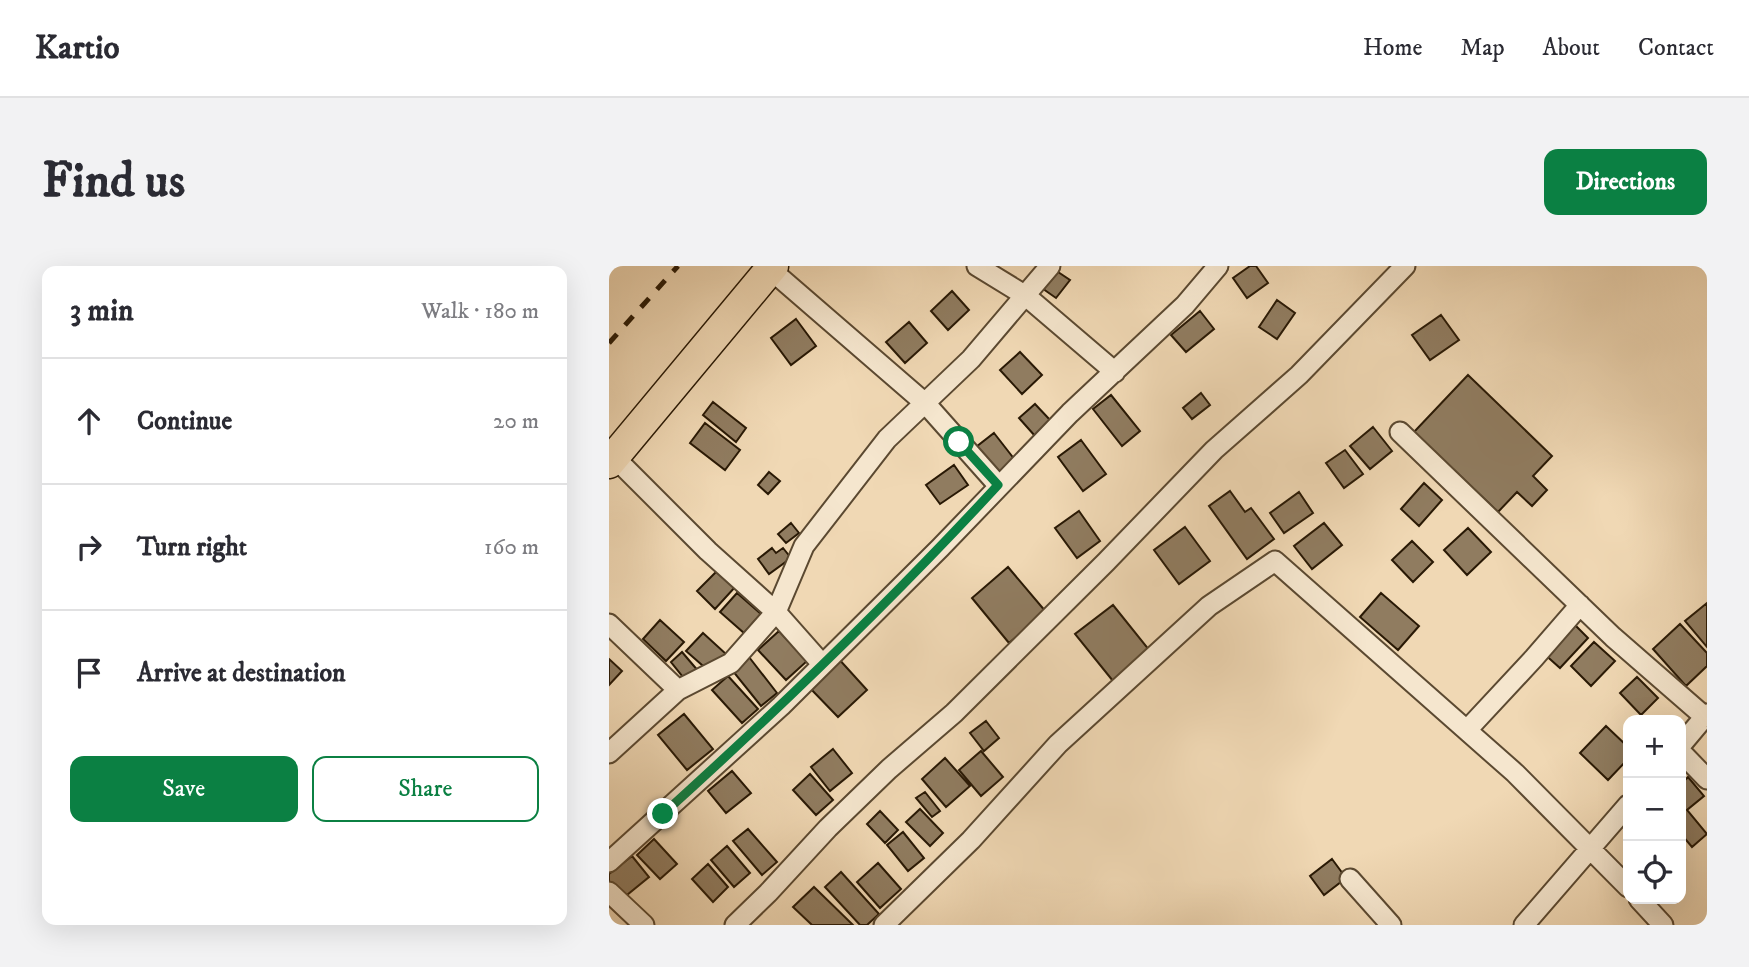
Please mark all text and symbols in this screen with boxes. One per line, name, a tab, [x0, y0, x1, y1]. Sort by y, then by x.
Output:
text: Kartio	[35, 28, 120, 69]
text: Home	[1363, 33, 1422, 63]
text: Map	[1460, 33, 1505, 63]
text: About	[1543, 33, 1600, 63]
text: Contact	[1638, 33, 1714, 63]
button: Directions	[1544, 149, 1707, 215]
text: Find us	[42, 151, 185, 213]
text: 3 min	[70, 293, 134, 330]
text: Walk · 180 m	[421, 297, 539, 326]
icon: ahead	[70, 402, 108, 440]
text: Continue	[137, 405, 232, 438]
text: 20 m	[493, 407, 539, 436]
route start	[943, 426, 974, 457]
icon: right	[70, 528, 108, 566]
text: Turn right	[137, 531, 247, 564]
text: 160 m	[484, 533, 539, 562]
icon: arrive	[70, 654, 108, 692]
text: Arrive at destination	[137, 657, 346, 690]
map controls	[1623, 715, 1686, 904]
button: +	[1623, 715, 1686, 778]
button: Save	[70, 756, 298, 822]
button: Share	[312, 756, 539, 822]
button: −	[1623, 778, 1686, 841]
route end	[647, 798, 678, 829]
button: locate	[1623, 841, 1686, 904]

